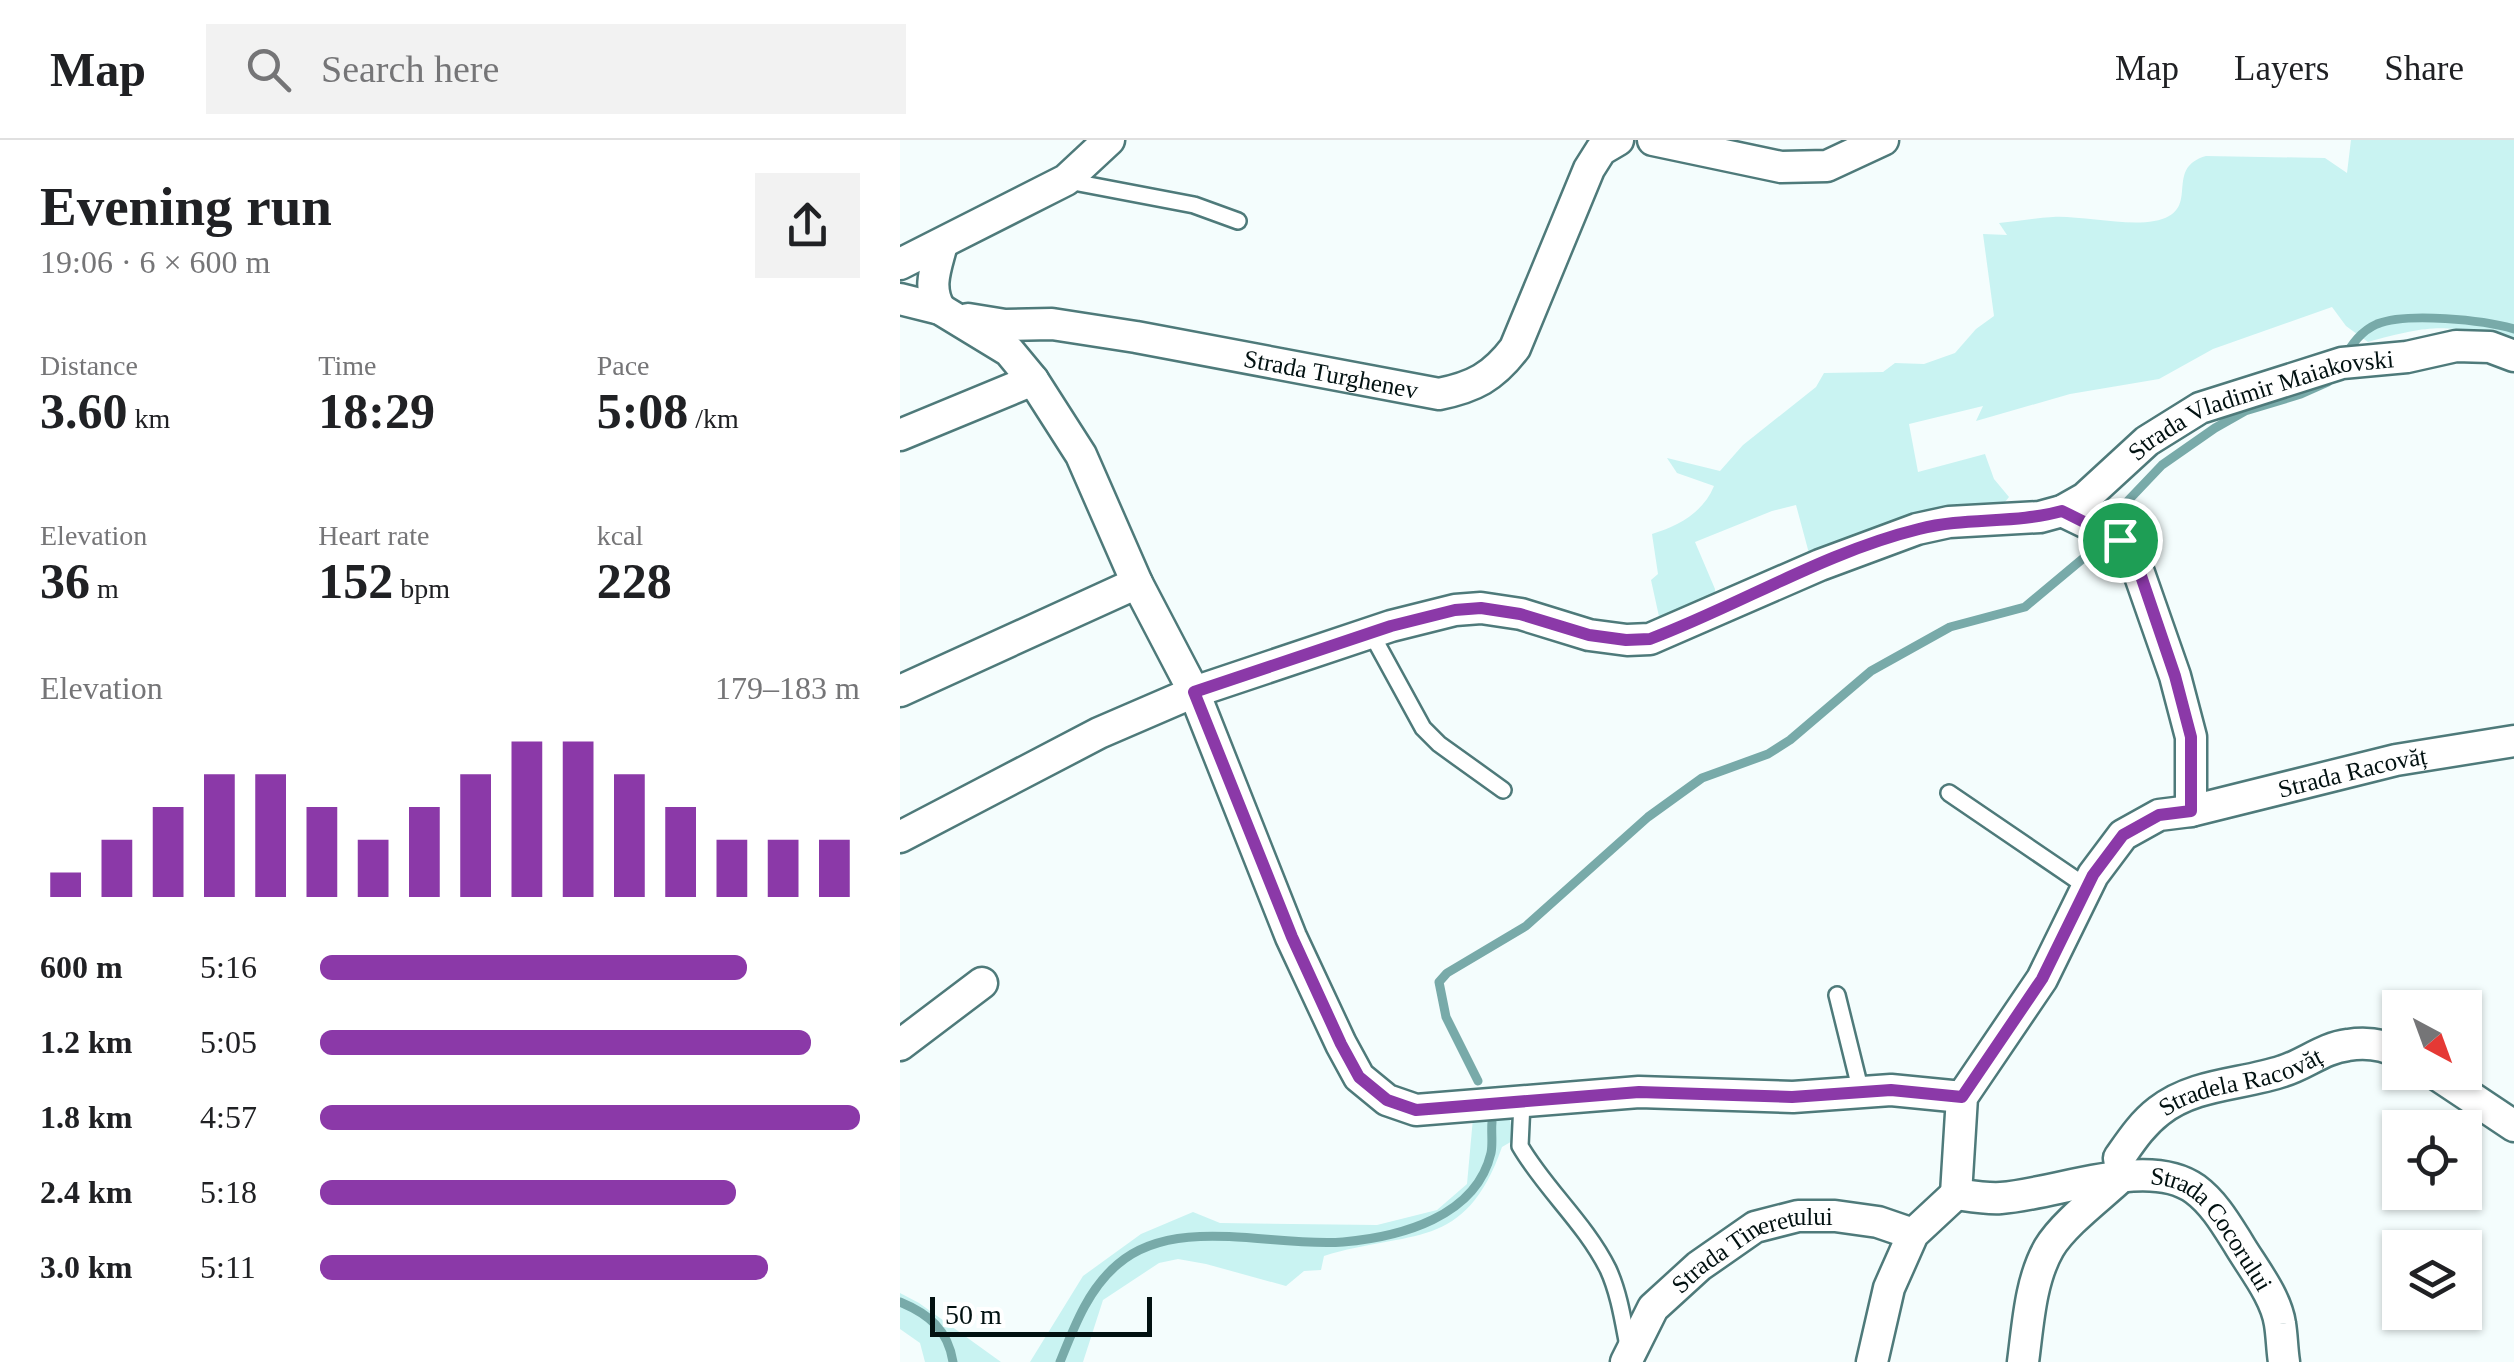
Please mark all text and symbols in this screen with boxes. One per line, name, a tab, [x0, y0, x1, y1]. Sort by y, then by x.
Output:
search box	[206, 24, 906, 114]
icon: search	[241, 42, 296, 97]
text: Map	[50, 43, 146, 96]
text: Search here	[321, 48, 499, 90]
text: Map	[2115, 49, 2179, 88]
text: Layers	[2234, 49, 2329, 88]
text: Share	[2384, 49, 2464, 88]
button: share	[755, 173, 860, 278]
text: Evening run	[40, 176, 332, 237]
text: 19:06 · 6 × 600 m	[40, 244, 270, 280]
street label: Strada Turghenev	[1242, 344, 1421, 403]
street label: Strada Vladimir Maiakovski	[2122, 345, 2395, 465]
text: Distance	[40, 350, 138, 381]
text: Time	[318, 350, 376, 381]
text: Pace	[597, 350, 650, 381]
text: 3.60	[40, 383, 128, 439]
text: 18:29	[318, 383, 435, 439]
text: 5:08	[597, 383, 688, 439]
text: km	[128, 403, 170, 434]
text: /km	[688, 403, 739, 434]
pin	[2078, 498, 2163, 583]
icon: arrive	[2093, 513, 2148, 568]
text: Elevation	[40, 520, 147, 551]
text: Heart rate	[318, 520, 429, 551]
text: kcal	[597, 520, 643, 551]
text: 36	[40, 553, 90, 609]
text: 152	[318, 553, 393, 609]
text: 228	[597, 553, 672, 609]
text: m	[90, 573, 119, 604]
text: bpm	[393, 573, 450, 604]
text: Elevation	[40, 670, 163, 706]
text: 179–183 m	[715, 670, 860, 706]
street label: Strada Racovăț	[2275, 742, 2429, 802]
text: 600 m	[40, 949, 123, 985]
text: 5:16	[200, 949, 257, 985]
north arrow	[2382, 990, 2482, 1090]
map controls	[2382, 990, 2482, 1330]
text: 1.2 km	[40, 1024, 132, 1060]
text: 5:05	[200, 1024, 257, 1060]
street label: Stradela Racovăț	[2153, 1042, 2327, 1121]
text: 1.8 km	[40, 1099, 132, 1135]
text: 4:57	[200, 1099, 257, 1135]
button: locate	[2382, 1110, 2482, 1210]
street label: Strada Cocorului	[2149, 1162, 2278, 1295]
text: 2.4 km	[40, 1174, 132, 1210]
text: 5:18	[200, 1174, 257, 1210]
street label: Strada Tineretului	[1666, 1203, 1833, 1298]
button: layers	[2382, 1230, 2482, 1330]
text: 3.0 km	[40, 1249, 132, 1285]
text: 5:11	[200, 1249, 256, 1285]
scale bar	[930, 1292, 1152, 1336]
text: 50 m	[945, 1299, 1002, 1330]

